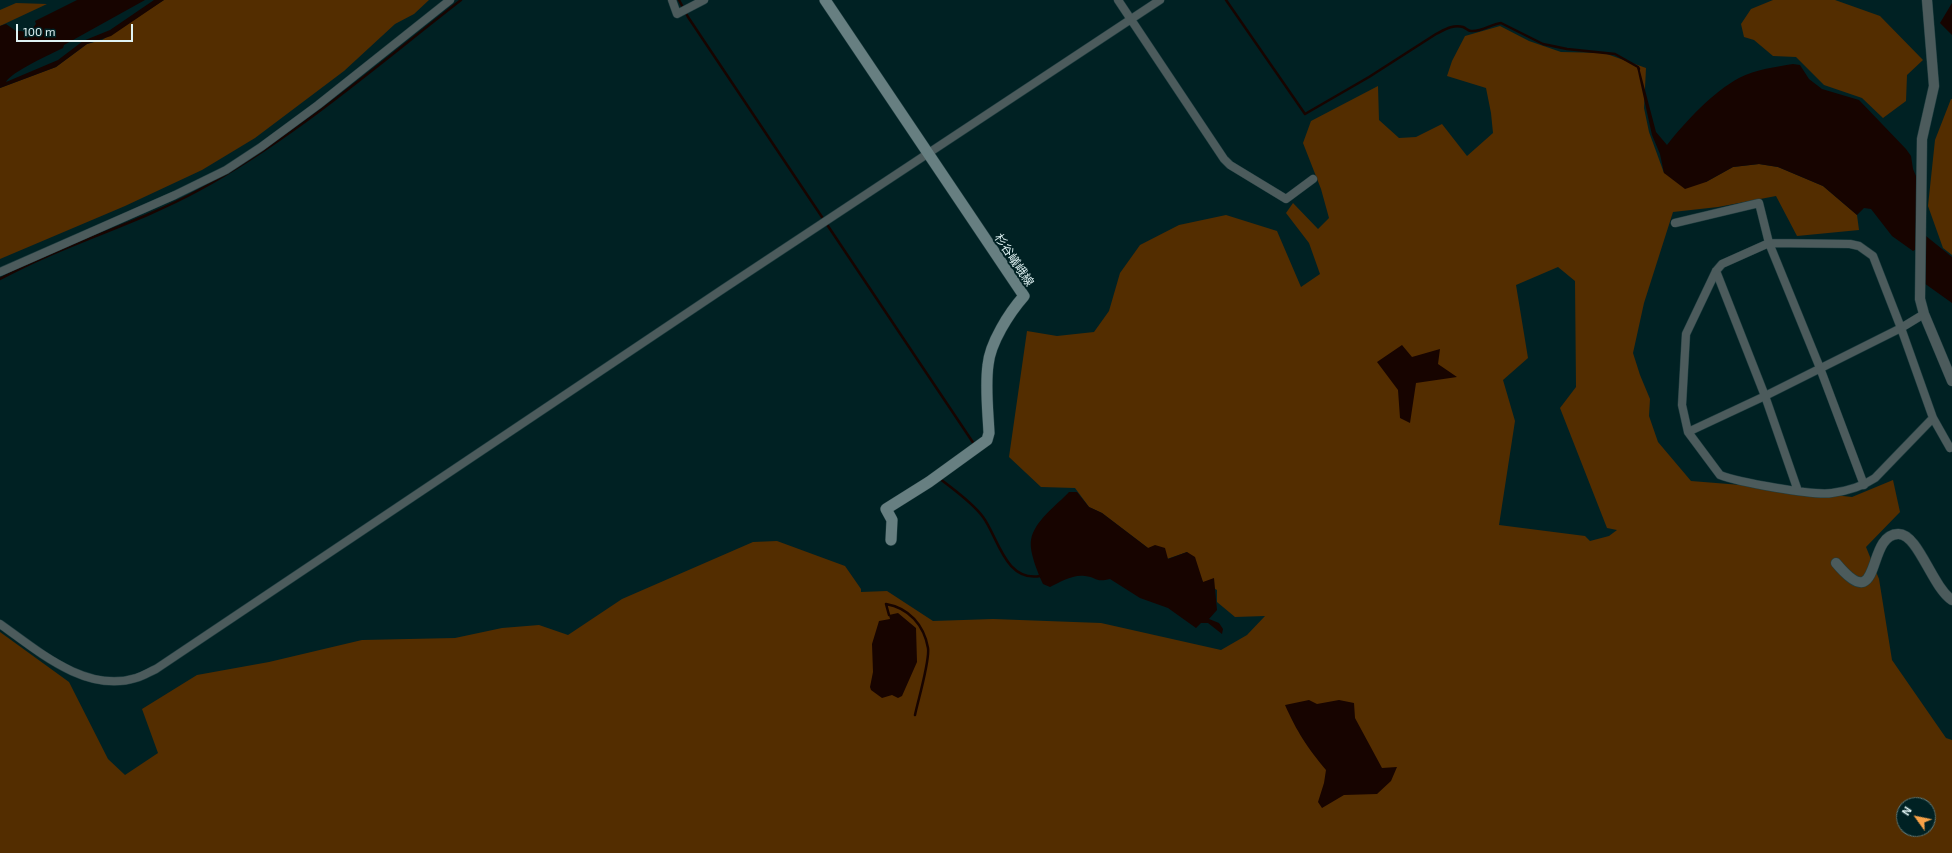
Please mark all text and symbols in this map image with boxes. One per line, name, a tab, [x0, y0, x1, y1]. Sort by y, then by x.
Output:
scale bar	[18, 16, 135, 42]
text: 100 m	[23, 24, 55, 38]
street label: 杉谷嶬峨線	[991, 231, 1037, 289]
north arrow	[1896, 797, 1936, 837]
text: N	[1899, 804, 1914, 818]

